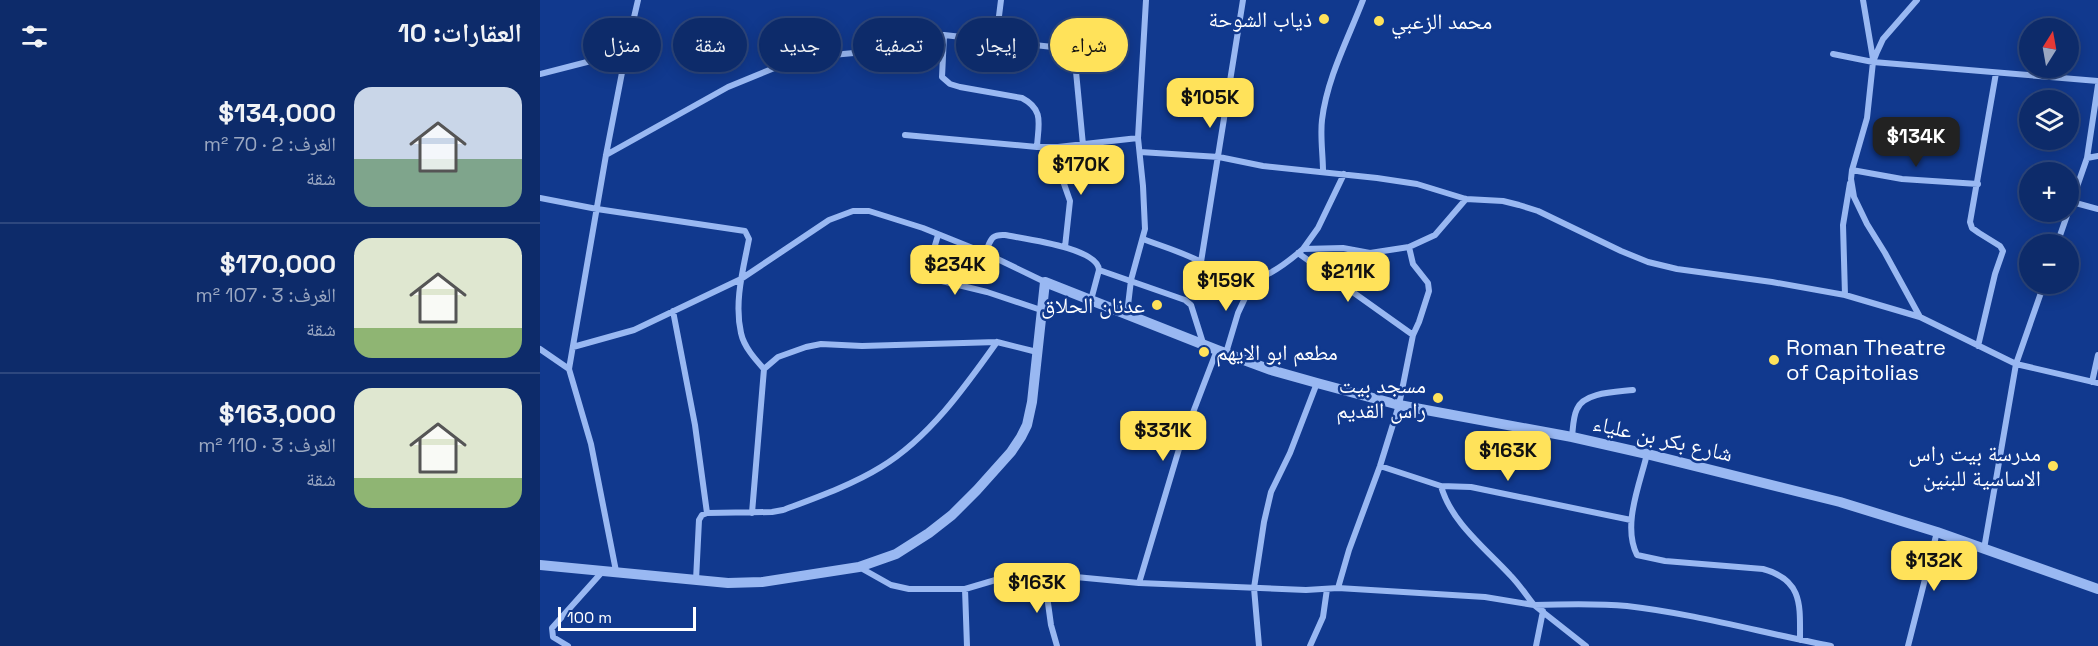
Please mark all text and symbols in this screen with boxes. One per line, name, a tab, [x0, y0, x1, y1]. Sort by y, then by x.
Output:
place label: ذياب الشوحة	[1208, 5, 1312, 33]
place label: محمد الزعبي	[1391, 7, 1492, 39]
marker: ذياب الشوحة	[1317, 12, 1331, 26]
marker: محمد الزعبي	[1372, 14, 1386, 28]
text: العقارات: 10	[398, 16, 522, 50]
chip: منزل	[583, 18, 661, 72]
chip: شقة	[673, 18, 747, 72]
chip: جديد	[759, 18, 841, 72]
chip: تصفية	[853, 18, 944, 72]
chip: إيجار	[956, 18, 1038, 72]
chip: شراء	[1050, 18, 1128, 72]
north arrow	[2019, 18, 2079, 78]
map controls	[2019, 18, 2079, 294]
icon: filters	[18, 20, 51, 53]
pin: $105K	[1168, 78, 1252, 129]
text: $105K	[1181, 84, 1239, 110]
button: layers	[2019, 90, 2079, 150]
text: $134,000	[218, 96, 336, 130]
icon: home	[402, 111, 474, 183]
pin: $134K	[1874, 117, 1958, 168]
text: $134K	[1887, 123, 1945, 149]
text: الغرف: 2 · 70 m²	[204, 131, 336, 157]
pin: $170K	[1039, 145, 1123, 196]
text: $170K	[1052, 151, 1110, 177]
button: +	[2019, 162, 2079, 222]
text: شقة	[306, 165, 336, 191]
button: −	[2019, 234, 2079, 294]
pin: $234K	[913, 245, 997, 296]
text: $170,000	[220, 247, 336, 281]
text: $234K	[924, 251, 986, 277]
pin: $211K	[1306, 252, 1390, 303]
text: $211K	[1321, 258, 1375, 284]
pin: $159K	[1184, 261, 1268, 312]
icon: home	[402, 262, 474, 334]
text: $159K	[1197, 267, 1255, 293]
text: الغرف: 3 · 107 m²	[196, 282, 336, 308]
place label: عدنان الحلاق	[1041, 291, 1145, 319]
marker: عدنان الحلاق	[1150, 298, 1164, 312]
text: شقة	[306, 316, 336, 342]
place label: Roman Theatre of Capitolias	[1786, 333, 1946, 386]
place label: مطعم ابو الايهم	[1216, 338, 1338, 367]
marker: مطعم ابو الايهم	[1197, 345, 1211, 359]
marker: Roman Theatre of Capitolias	[1767, 353, 1781, 367]
place label: مسجد بيت راس القديم	[1336, 371, 1426, 425]
marker: مسجد بيت راس القديم	[1431, 391, 1445, 405]
text: $163,000	[219, 397, 336, 431]
street label: شارع بكر بن علياء	[1591, 408, 1735, 468]
pin: $331K	[1121, 411, 1205, 462]
icon: home	[402, 412, 474, 484]
text: $331K	[1134, 417, 1192, 443]
pin: $163K	[1466, 431, 1550, 482]
text: الغرف: 3 · 110 m²	[198, 432, 336, 458]
text: $163K	[1479, 437, 1537, 463]
place label: مدرسة بيت راس الاساسية للبنين	[1908, 439, 2041, 492]
marker: مدرسة بيت راس الاساسية للبنين	[2046, 459, 2060, 473]
text: شقة	[306, 466, 336, 492]
pin: $132K	[1892, 541, 1976, 592]
text: $132K	[1905, 547, 1963, 573]
pin: $163K	[995, 563, 1079, 614]
text: $163K	[1008, 569, 1066, 595]
scale bar	[558, 604, 696, 632]
text: 100 m	[567, 607, 612, 628]

